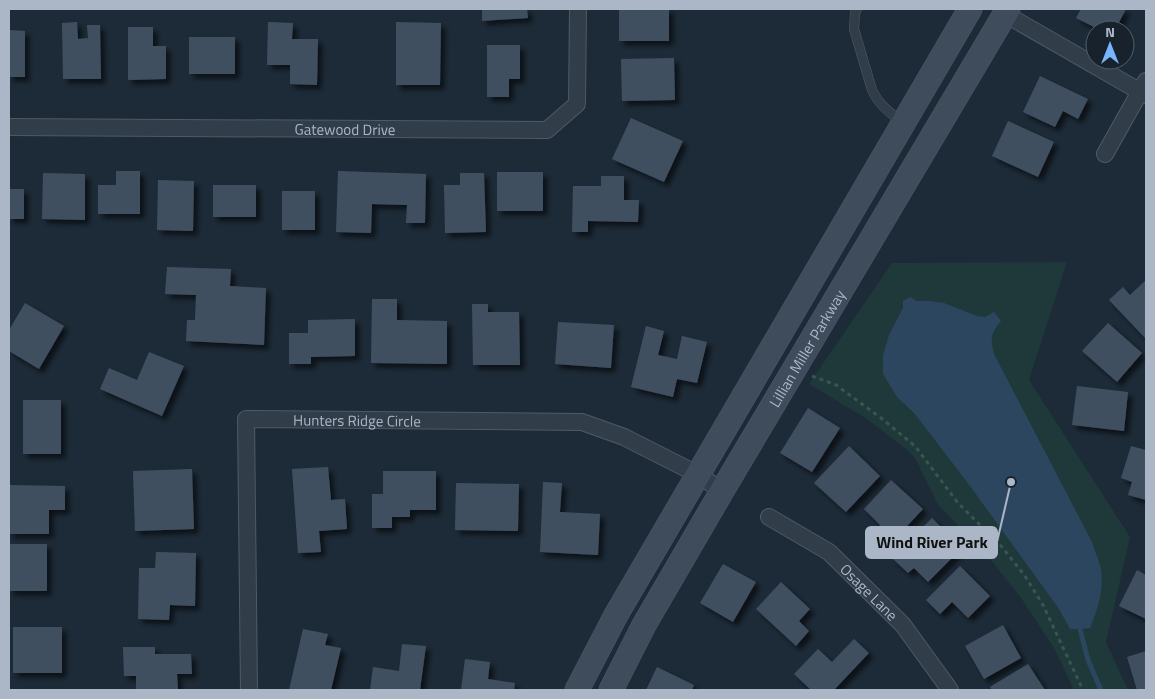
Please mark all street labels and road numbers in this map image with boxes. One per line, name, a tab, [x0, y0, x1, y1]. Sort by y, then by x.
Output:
street label: Gatewood Drive	[295, 117, 395, 141]
street label: Lillian Miller Parkway	[763, 285, 851, 411]
street label: Hunters Ridge Circle	[293, 408, 421, 432]
street label: Osage Lane	[835, 558, 903, 626]

